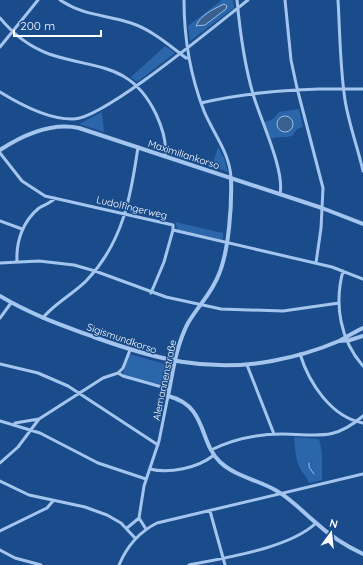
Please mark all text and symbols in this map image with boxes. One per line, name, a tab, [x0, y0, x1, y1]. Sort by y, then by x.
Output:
scale bar	[14, 12, 101, 38]
text: 200 m	[20, 18, 55, 33]
street label: Maximiliankorso	[146, 137, 221, 172]
street label: Ludolfingerweg	[95, 193, 169, 222]
street label: Sigismundkorso	[85, 320, 159, 357]
street label: Alemannenstraße	[150, 338, 179, 422]
north arrow	[311, 513, 351, 553]
text: N	[328, 516, 339, 531]

